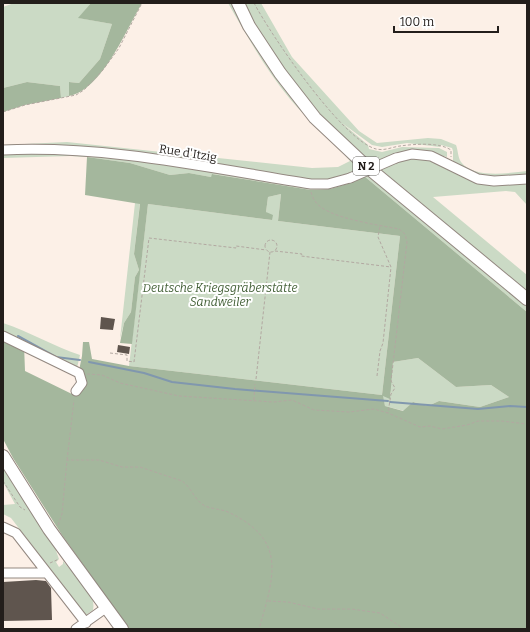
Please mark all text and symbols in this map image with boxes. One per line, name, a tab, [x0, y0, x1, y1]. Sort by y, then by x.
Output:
scale bar	[394, 8, 498, 34]
text: 100 m	[400, 15, 435, 29]
street label: Rue d'Itzig	[158, 142, 218, 165]
road number: N 2	[353, 157, 379, 175]
park label: Deutsche Kriegsgräberstätte Sandweiler	[143, 281, 297, 309]

